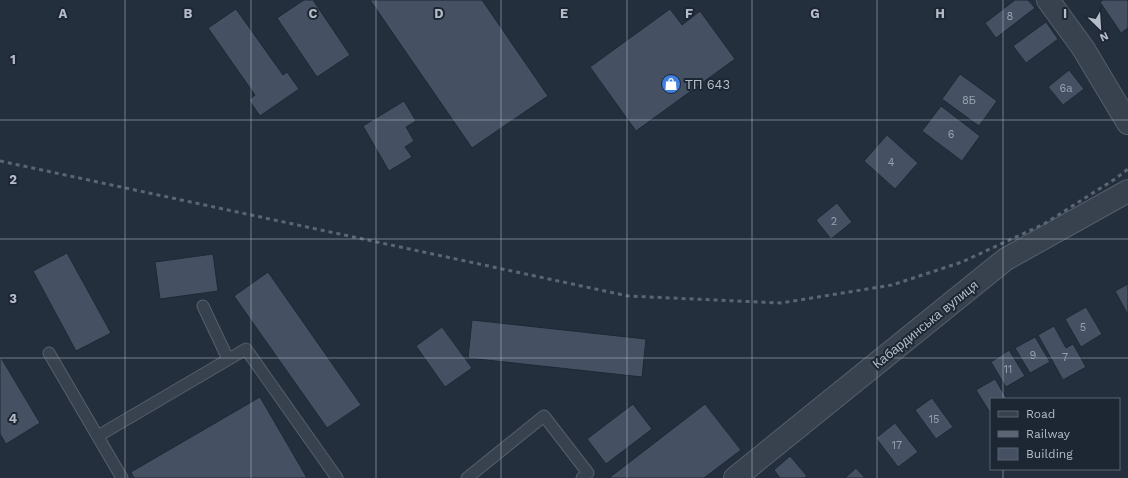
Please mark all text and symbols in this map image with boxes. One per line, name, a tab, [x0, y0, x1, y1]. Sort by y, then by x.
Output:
text: A	[59, 6, 68, 21]
text: B	[184, 6, 193, 21]
text: C	[309, 6, 318, 21]
text: D	[434, 6, 444, 21]
text: E	[560, 6, 568, 21]
text: F	[685, 6, 693, 21]
text: G	[810, 6, 820, 21]
text: H	[935, 6, 945, 21]
text: I	[1063, 6, 1067, 21]
north arrow	[1080, 8, 1120, 48]
house number: 8	[1007, 10, 1014, 23]
text: N	[1098, 29, 1110, 44]
text: 1	[10, 52, 16, 67]
shop icon: ТП 643	[660, 73, 682, 95]
place label: ТП 643	[685, 77, 730, 92]
house number: 6а	[1060, 82, 1073, 95]
house number: 8Б	[962, 94, 976, 107]
house number: 6	[948, 128, 955, 141]
house number: 4	[888, 156, 895, 169]
text: 2	[9, 172, 17, 187]
house number: 2	[831, 215, 837, 228]
street label: Кабардинська вулиця	[870, 277, 981, 372]
text: 3	[9, 291, 17, 306]
house number: 5	[1080, 321, 1086, 334]
house number: 9	[1030, 349, 1037, 362]
house number: 7	[1062, 351, 1068, 364]
house number: 11	[1004, 363, 1012, 376]
legend	[990, 398, 1120, 470]
text: Road	[1026, 407, 1055, 421]
text: 4	[9, 411, 18, 426]
house number: 15	[929, 413, 939, 426]
text: Railway	[1026, 427, 1071, 441]
house number: 17	[892, 439, 902, 452]
text: Building	[1026, 447, 1073, 461]

